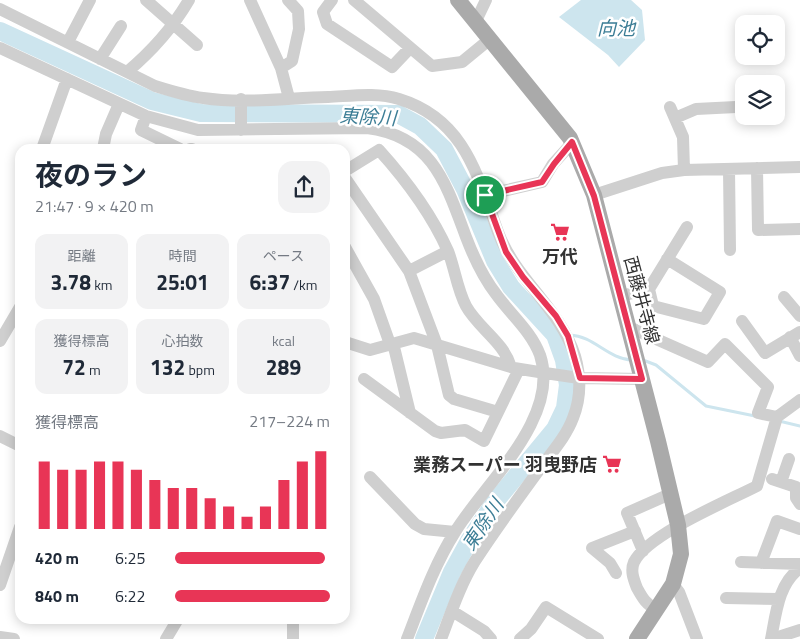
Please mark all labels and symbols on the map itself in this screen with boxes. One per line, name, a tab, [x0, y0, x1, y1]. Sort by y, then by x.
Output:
water label: 向池	[597, 13, 637, 42]
water label: 東除川	[339, 100, 399, 132]
pin	[464, 174, 506, 216]
supermarket icon: 万代	[549, 221, 571, 243]
place label: 万代	[542, 243, 578, 270]
street label: 西藤井寺線	[617, 253, 667, 347]
place label: 業務スーパー 羽曳野店	[413, 451, 597, 478]
supermarket icon: 業務スーパー 羽曳野店	[601, 453, 623, 475]
water label: 東除川	[454, 491, 511, 556]

